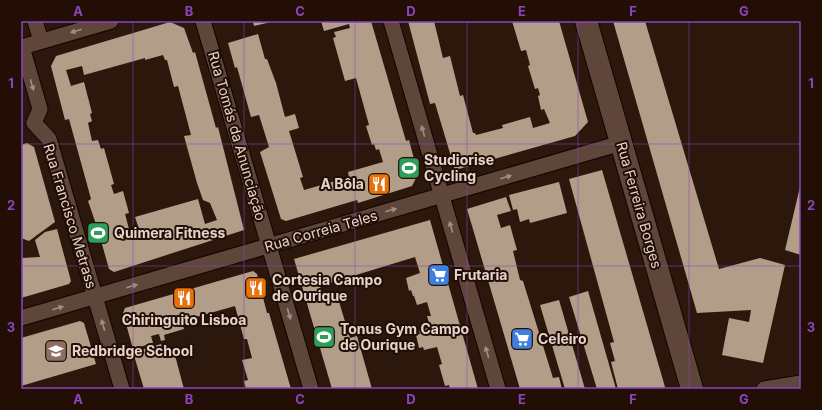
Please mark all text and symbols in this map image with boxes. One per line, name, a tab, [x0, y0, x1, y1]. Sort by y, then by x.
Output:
text: A	[73, 3, 83, 19]
text: B	[185, 3, 194, 19]
text: C	[295, 3, 305, 19]
text: D	[406, 3, 416, 19]
text: E	[518, 3, 526, 19]
text: F	[629, 3, 637, 19]
text: G	[739, 3, 749, 19]
one-way arrow	[70, 28, 82, 34]
street label: Rua Tomás da Anunciação	[205, 49, 270, 222]
text: 1	[8, 75, 14, 91]
text: 1	[808, 75, 814, 91]
one-way arrow	[29, 79, 35, 91]
one-way arrow	[420, 125, 426, 137]
street label: Rua Ferreira Borges	[613, 140, 666, 270]
street label: Rua Francisco Metrass	[40, 141, 101, 290]
place label: Studiorise Cycling	[424, 151, 494, 184]
sports icon: Studiorise Cycling	[396, 155, 422, 181]
restaurant icon: A Bôla	[366, 171, 392, 197]
one-way arrow	[500, 174, 512, 180]
place label: A Bôla	[320, 175, 364, 192]
text: 2	[7, 197, 15, 213]
text: 2	[807, 197, 815, 213]
street label: Rua Correia Teles	[262, 206, 379, 255]
one-way arrow	[385, 207, 397, 213]
sports icon: Quimera Fitness	[85, 220, 111, 246]
one-way arrow	[448, 220, 454, 232]
place label: Quimera Fitness	[114, 224, 225, 241]
supermarket icon: Frutaria	[426, 262, 452, 288]
place label: Frutaria	[454, 266, 507, 283]
place label: Cortesia Campo de Ourique	[272, 271, 382, 304]
restaurant icon: Cortesia Campo de Ourique	[243, 275, 269, 301]
one-way arrow	[126, 283, 138, 289]
restaurant icon: Chiringuito Lisboa	[171, 285, 197, 311]
one-way arrow	[51, 304, 64, 310]
one-way arrow	[286, 308, 292, 320]
place label: Chiringuito Lisboa	[122, 311, 246, 328]
one-way arrow	[100, 318, 106, 330]
text: 3	[7, 319, 15, 335]
text: 3	[807, 319, 815, 335]
place label: Tonus Gym Campo de Ourique	[340, 320, 470, 353]
sports icon: Tonus Gym Campo de Ourique	[311, 324, 337, 350]
supermarket icon: Celeiro	[509, 326, 535, 352]
place label: Celeiro	[538, 330, 587, 347]
school or university icon: Redbridge School	[43, 338, 69, 364]
place label: Redbridge School	[72, 342, 193, 359]
one-way arrow	[484, 345, 490, 357]
text: A	[73, 391, 83, 407]
text: B	[185, 391, 194, 407]
text: C	[295, 391, 305, 407]
text: D	[406, 391, 416, 407]
text: E	[518, 391, 526, 407]
text: F	[629, 391, 637, 407]
text: G	[739, 391, 749, 407]

